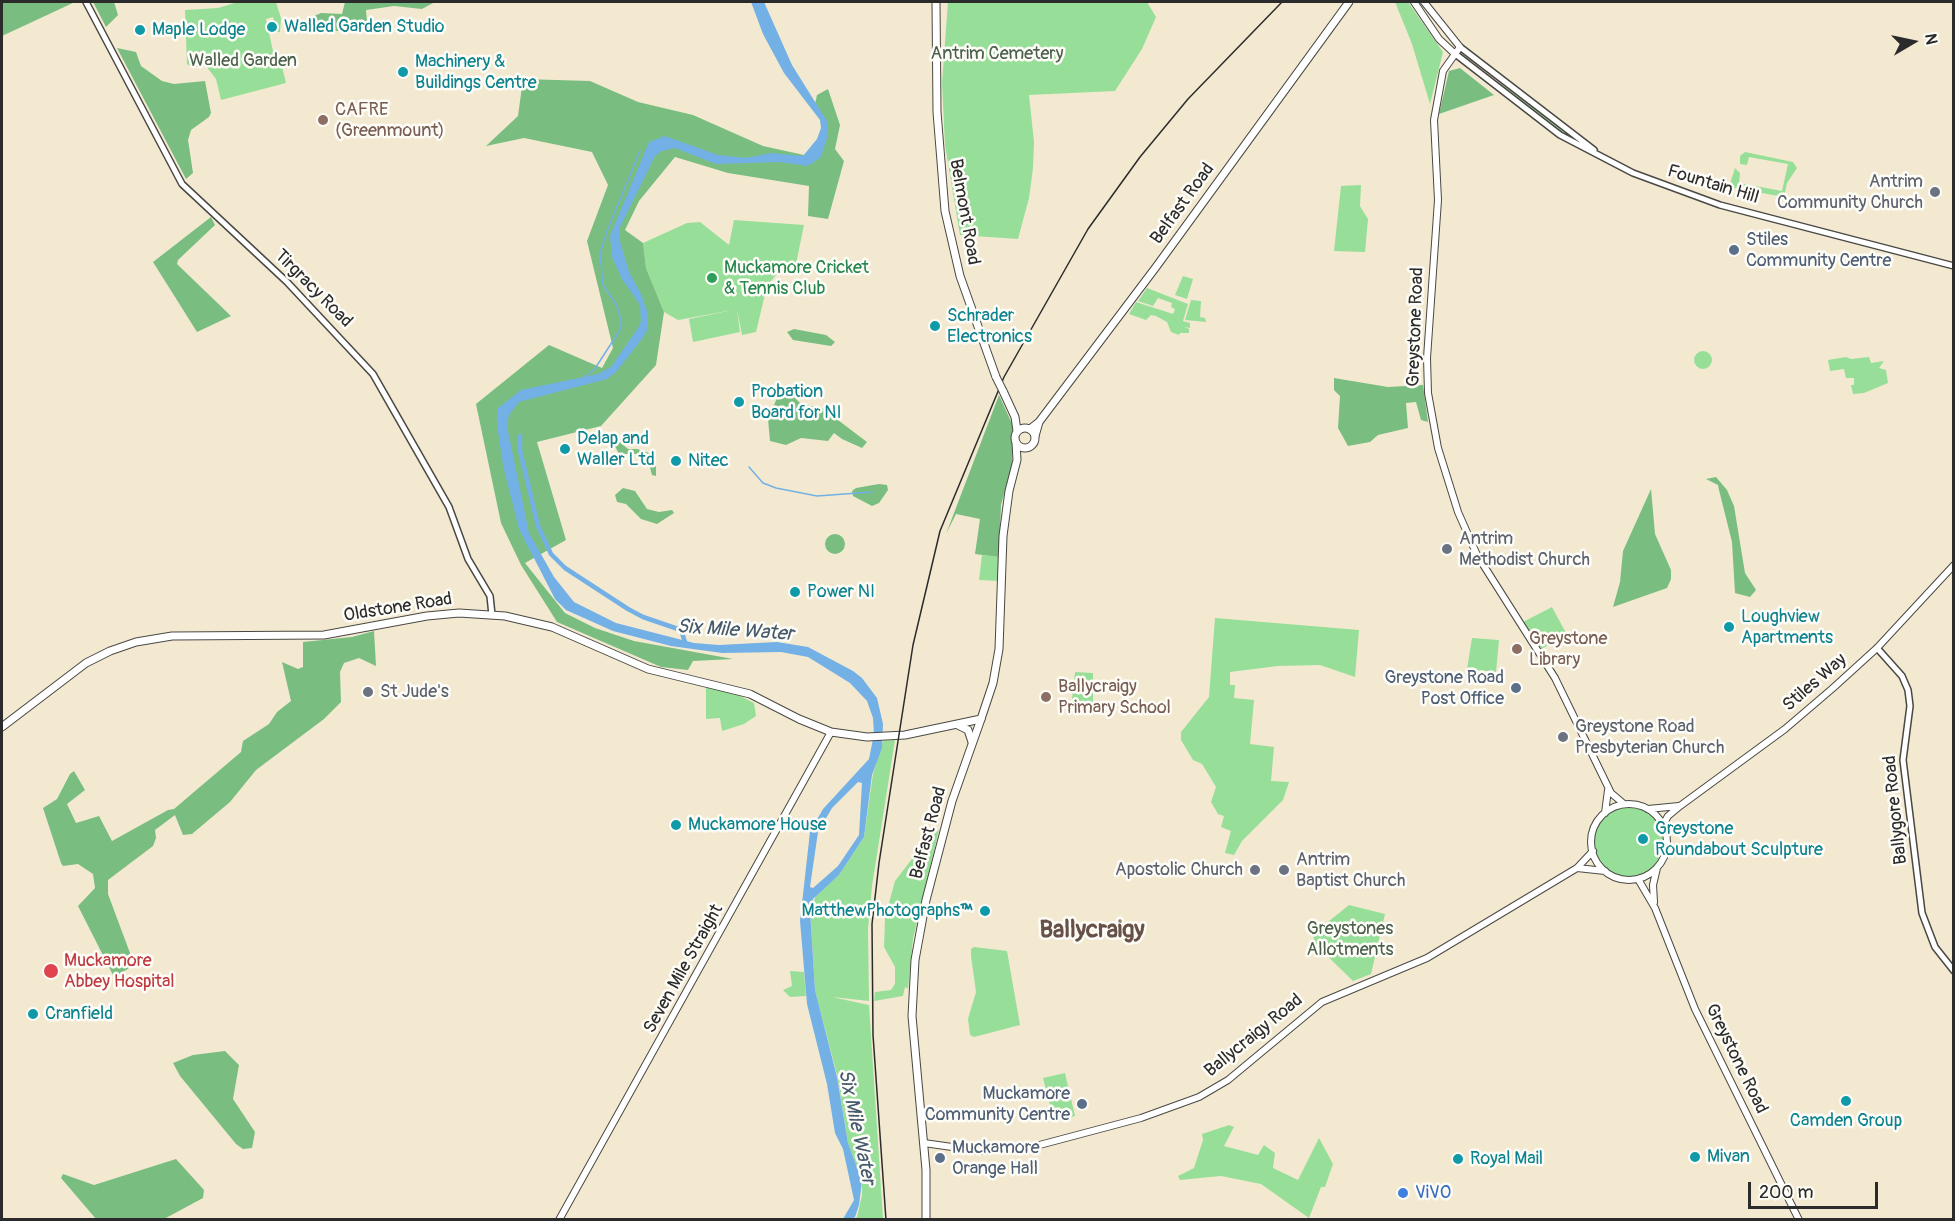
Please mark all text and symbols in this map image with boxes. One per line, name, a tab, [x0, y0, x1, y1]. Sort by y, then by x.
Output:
north arrow	[1883, 12, 1943, 72]
place label: Walled Garden Studio	[284, 16, 444, 38]
place label: Maple Lodge	[152, 19, 245, 41]
marker: Walled Garden Studio	[265, 20, 279, 34]
marker: Maple Lodge	[133, 23, 147, 37]
text: N	[1920, 32, 1942, 46]
park label: Antrim Cemetery	[931, 43, 1063, 65]
park label: Walled Garden	[189, 50, 297, 72]
place label: Machinery & Buildings Centre	[415, 51, 537, 94]
marker: Machinery & Buildings Centre	[396, 65, 410, 79]
place label: CAFRE (Greenmount)	[335, 99, 445, 142]
marker: CAFRE (Greenmount)	[316, 113, 330, 127]
street label: Belmont Road	[944, 157, 984, 267]
street label: Belfast Road	[1146, 159, 1220, 249]
street label: Fountain Hill	[1665, 161, 1761, 209]
place label: Antrim Community Church	[1777, 171, 1923, 213]
marker: Antrim Community Church	[1928, 185, 1942, 199]
place label: Stiles Community Centre	[1746, 229, 1891, 272]
marker: Stiles Community Centre	[1727, 243, 1741, 257]
street label: Tirgracy Road	[269, 245, 357, 333]
place label: Muckamore Cricket & Tennis Club	[724, 257, 869, 300]
street label: Greystone Road	[1403, 267, 1429, 387]
marker: Muckamore Cricket & Tennis Club	[705, 271, 719, 285]
place label: Schrader Electronics	[947, 305, 1032, 348]
marker: Schrader Electronics	[928, 319, 942, 333]
place label: Probation Board for NI	[751, 381, 841, 424]
marker: Probation Board for NI	[732, 395, 746, 409]
place label: Delap and Waller Ltd	[577, 428, 655, 470]
marker: Delap and Waller Ltd	[558, 442, 572, 456]
place label: Nitec	[688, 450, 729, 472]
marker: Nitec	[669, 454, 683, 468]
place label: Antrim Methodist Church	[1459, 528, 1590, 570]
marker: Antrim Methodist Church	[1440, 542, 1454, 556]
place label: Power NI	[807, 581, 875, 603]
marker: Power NI	[788, 585, 802, 599]
street label: Oldstone Road	[342, 589, 454, 627]
place label: Loughview Apartments	[1741, 606, 1833, 648]
water label: Six Mile Water	[676, 615, 794, 647]
marker: Loughview Apartments	[1722, 620, 1736, 634]
place label: Greystone Library	[1529, 628, 1607, 670]
marker: Greystone Library	[1510, 642, 1524, 656]
street label: Stiles Way	[1779, 649, 1851, 717]
place label: Greystone Road Post Office	[1384, 667, 1504, 710]
place label: Ballycraigy Primary School	[1058, 676, 1171, 718]
place label: St Jude's	[380, 681, 449, 703]
marker: Greystone Road Post Office	[1509, 681, 1523, 695]
marker: St Jude's	[361, 685, 375, 699]
marker: Ballycraigy Primary School	[1039, 690, 1053, 704]
place label: Greystone Road Presbyterian Church	[1575, 716, 1724, 758]
marker: Greystone Road Presbyterian Church	[1556, 730, 1570, 744]
street label: Ballygore Road	[1880, 754, 1912, 866]
street label: Belfast Road	[906, 784, 952, 882]
place label: Muckamore House	[688, 814, 827, 836]
marker: Muckamore House	[669, 818, 683, 832]
place label: Greystone Roundabout Sculpture	[1655, 818, 1823, 860]
marker: Greystone Roundabout Sculpture	[1636, 832, 1650, 846]
place label: Antrim Baptist Church	[1296, 849, 1405, 892]
place label: Apostolic Church	[1115, 859, 1243, 881]
marker: Apostolic Church	[1248, 863, 1262, 877]
marker: Antrim Baptist Church	[1277, 863, 1291, 877]
place label: MatthewPhotographs™	[802, 900, 973, 922]
street label: Seven Mile Straight	[640, 901, 728, 1037]
marker: MatthewPhotographs™	[978, 904, 992, 918]
district label: Ballycraigy	[1040, 917, 1144, 945]
park label: Greystones Allotments	[1307, 918, 1393, 960]
place label: Muckamore Abbey Hospital	[64, 950, 175, 992]
marker: Muckamore Abbey Hospital	[42, 962, 60, 980]
street label: Ballycraigy Road	[1201, 990, 1307, 1082]
street label: Greystone Road	[1700, 1001, 1772, 1117]
place label: Cranfield	[45, 1003, 113, 1025]
marker: Cranfield	[26, 1007, 40, 1021]
water label: Six Mile Water	[832, 1067, 880, 1187]
place label: Muckamore Community Centre	[925, 1083, 1070, 1126]
marker: Camden Group	[1839, 1094, 1853, 1108]
marker: Muckamore Community Centre	[1075, 1097, 1089, 1111]
place label: Camden Group	[1790, 1110, 1902, 1132]
place label: Muckamore Orange Hall	[952, 1137, 1040, 1180]
place label: Mivan	[1707, 1146, 1750, 1168]
place label: Royal Mail	[1470, 1148, 1543, 1170]
marker: Mivan	[1688, 1150, 1702, 1164]
marker: Muckamore Orange Hall	[933, 1151, 947, 1165]
marker: Royal Mail	[1451, 1152, 1465, 1166]
scale bar	[1751, 1170, 1882, 1208]
text: 200 m	[1759, 1181, 1814, 1204]
place label: ViVO	[1415, 1182, 1451, 1204]
marker: ViVO	[1396, 1186, 1410, 1200]

